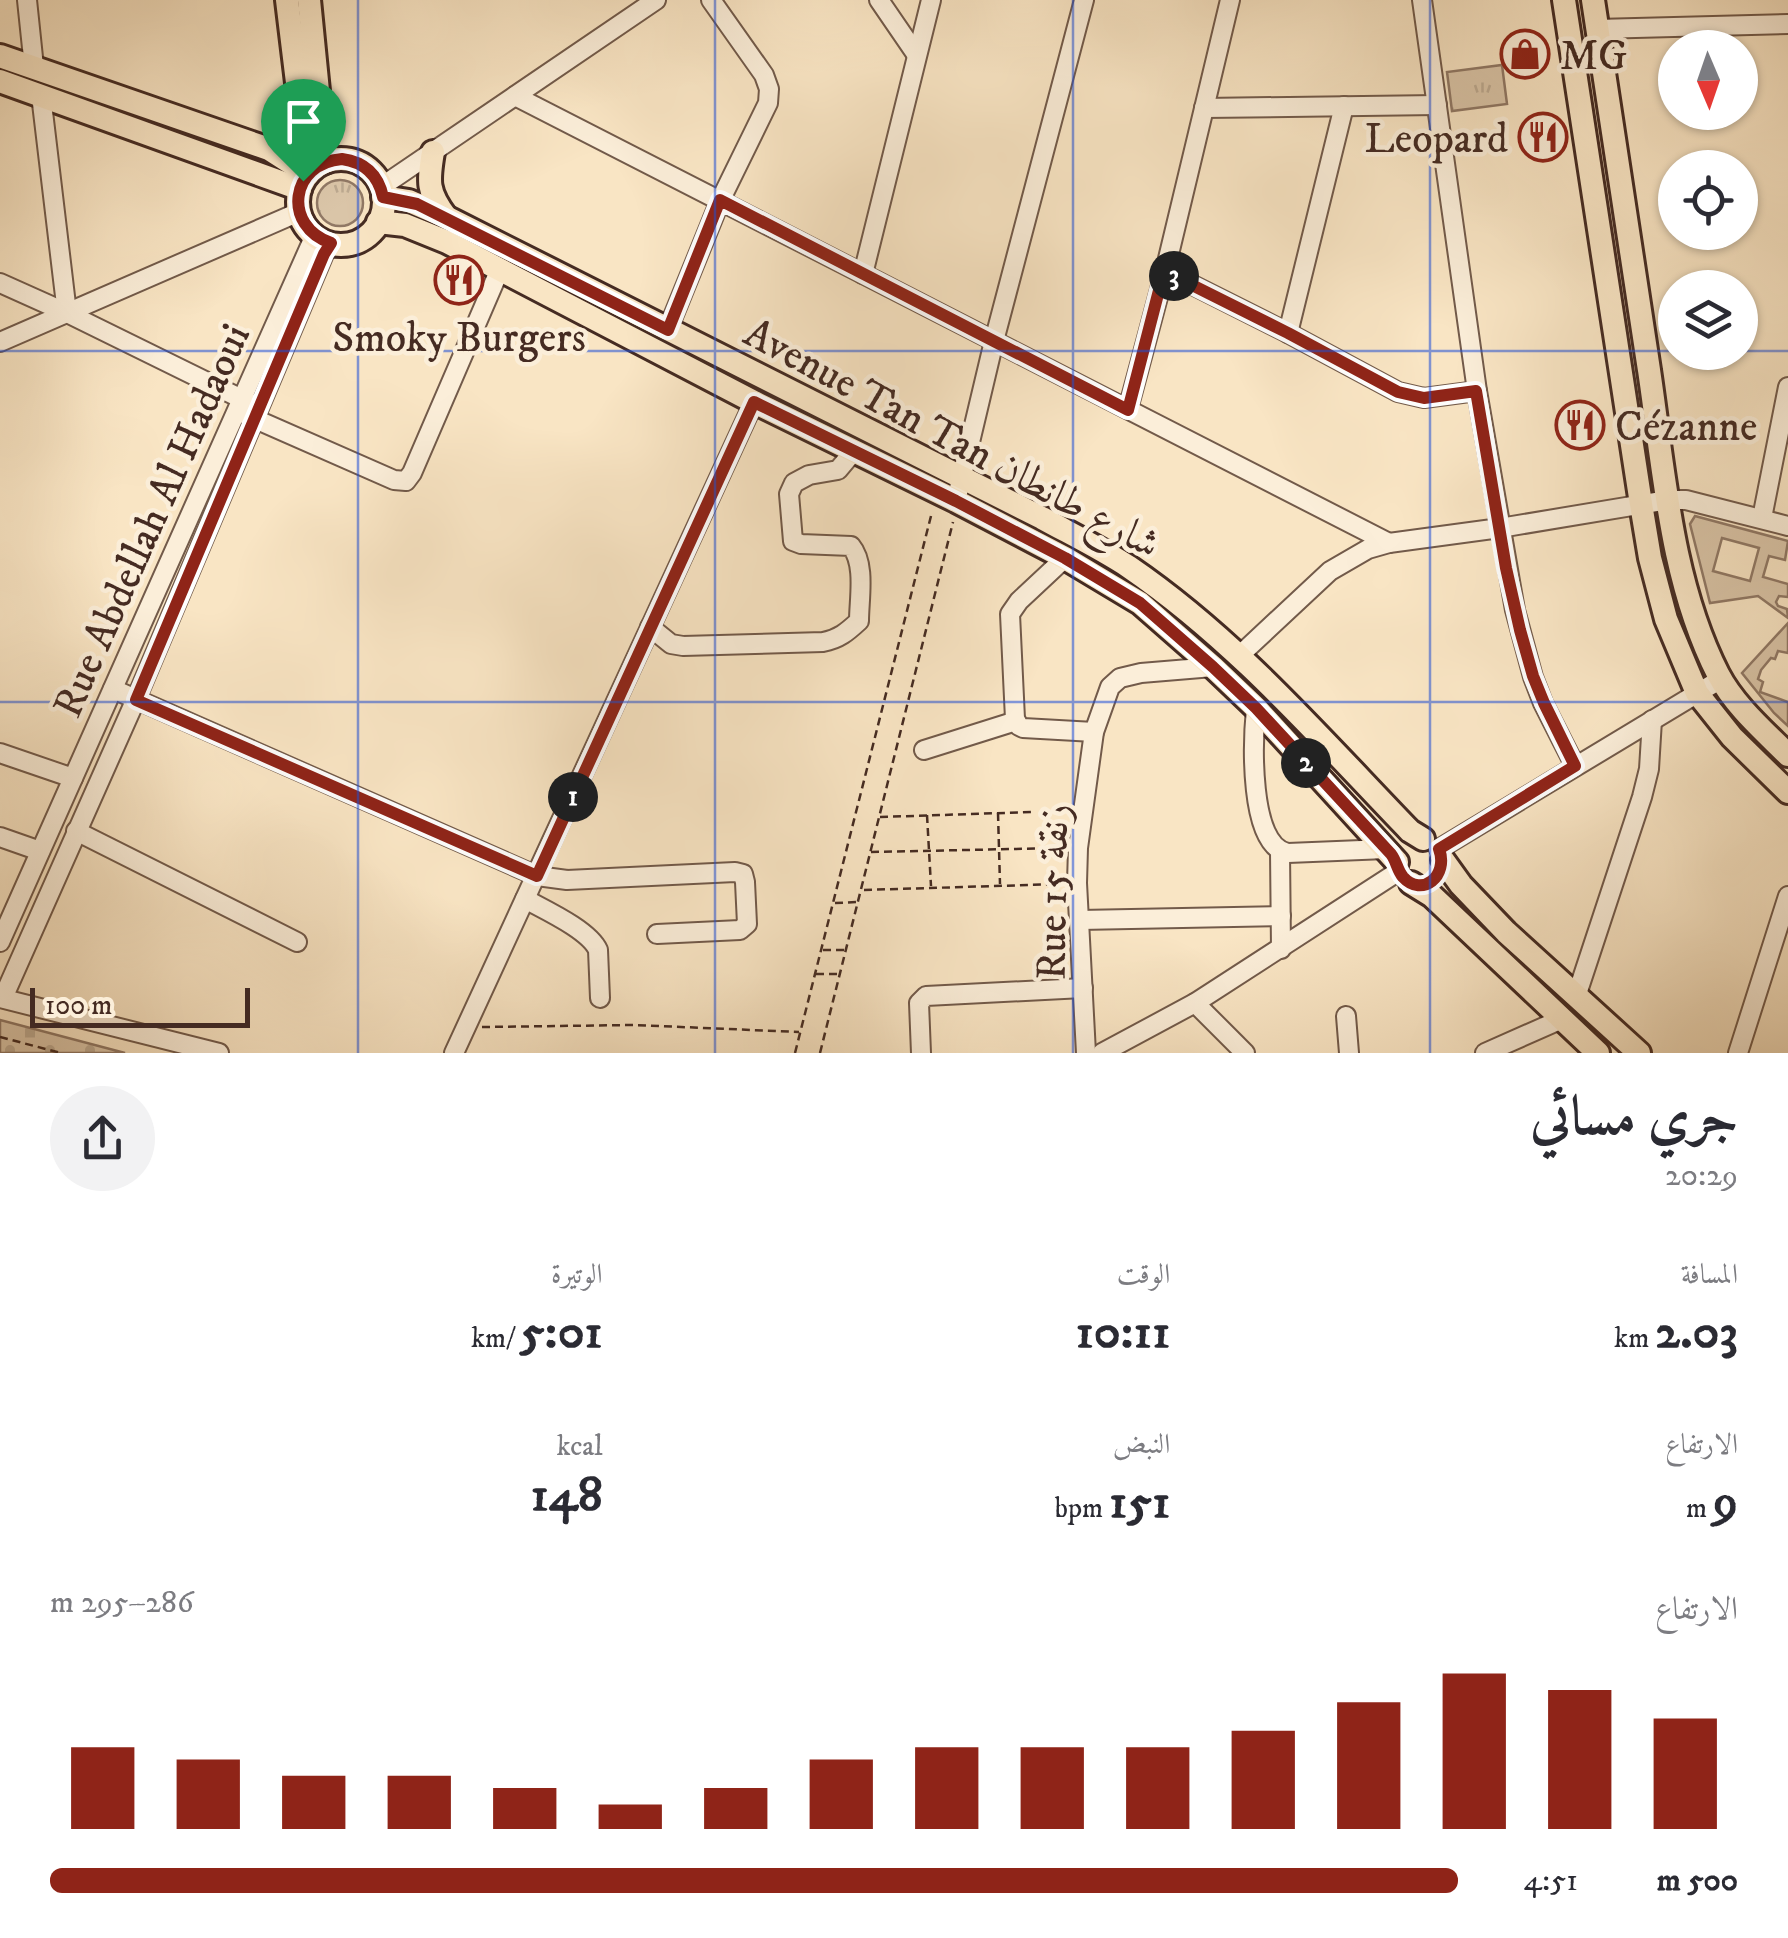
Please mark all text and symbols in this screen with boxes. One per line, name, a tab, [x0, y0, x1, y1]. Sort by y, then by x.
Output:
shop icon: MG	[1499, 28, 1551, 80]
north arrow	[1658, 30, 1758, 130]
map controls	[1658, 30, 1758, 370]
place label: MG	[1560, 31, 1627, 83]
pin	[261, 79, 346, 182]
icon: arrive	[276, 94, 331, 149]
restaurant icon: Leopard	[1517, 111, 1569, 163]
place label: Leopard	[1365, 114, 1508, 166]
button: locate	[1658, 150, 1758, 250]
pin: 3	[1149, 251, 1199, 301]
restaurant icon: Smoky Burgers	[433, 254, 485, 306]
text: 3	[1169, 258, 1179, 293]
button: layers	[1658, 270, 1758, 370]
street label: Avenue Tan Tan شارع طانطان	[731, 308, 1169, 578]
place label: Smoky Burgers	[332, 313, 586, 365]
street label: Rue Abdellah Al Hadaoui	[42, 316, 263, 726]
restaurant icon: Cézanne	[1554, 399, 1606, 451]
place label: Cézanne	[1615, 402, 1758, 454]
pin: 2	[1281, 738, 1331, 788]
text: 2	[1299, 745, 1313, 780]
pin: 1	[548, 772, 598, 822]
text: 1	[568, 779, 578, 814]
street label: Rue 15 زنقة	[1026, 804, 1082, 981]
scale bar	[30, 983, 250, 1028]
text: 100 m	[45, 988, 112, 1023]
text: جري مسائي	[1530, 1084, 1738, 1153]
button: share	[50, 1086, 155, 1191]
text: 20:29	[1665, 1156, 1738, 1196]
text: الوتيرة	[551, 1257, 603, 1292]
text: الوقت	[1117, 1257, 1170, 1292]
text: المسافة	[1681, 1257, 1738, 1292]
text: 5:01	[520, 1301, 603, 1364]
text: 10:11	[1075, 1301, 1170, 1364]
text: 2.03	[1655, 1301, 1738, 1364]
text: /km	[471, 1321, 520, 1356]
text: km	[1614, 1321, 1655, 1356]
text: النبض	[1113, 1427, 1170, 1462]
text: الارتفاع	[1665, 1427, 1738, 1462]
text: kcal	[557, 1429, 603, 1464]
text: 148	[531, 1464, 603, 1527]
text: 151	[1109, 1471, 1170, 1534]
text: 9	[1713, 1471, 1738, 1534]
text: bpm	[1055, 1491, 1109, 1526]
text: m	[1686, 1491, 1713, 1526]
text: 286–295 m	[50, 1583, 194, 1623]
text: الارتفاع	[1655, 1590, 1738, 1630]
text: 4:51	[1524, 1861, 1578, 1901]
text: 500 m	[1657, 1861, 1738, 1901]

